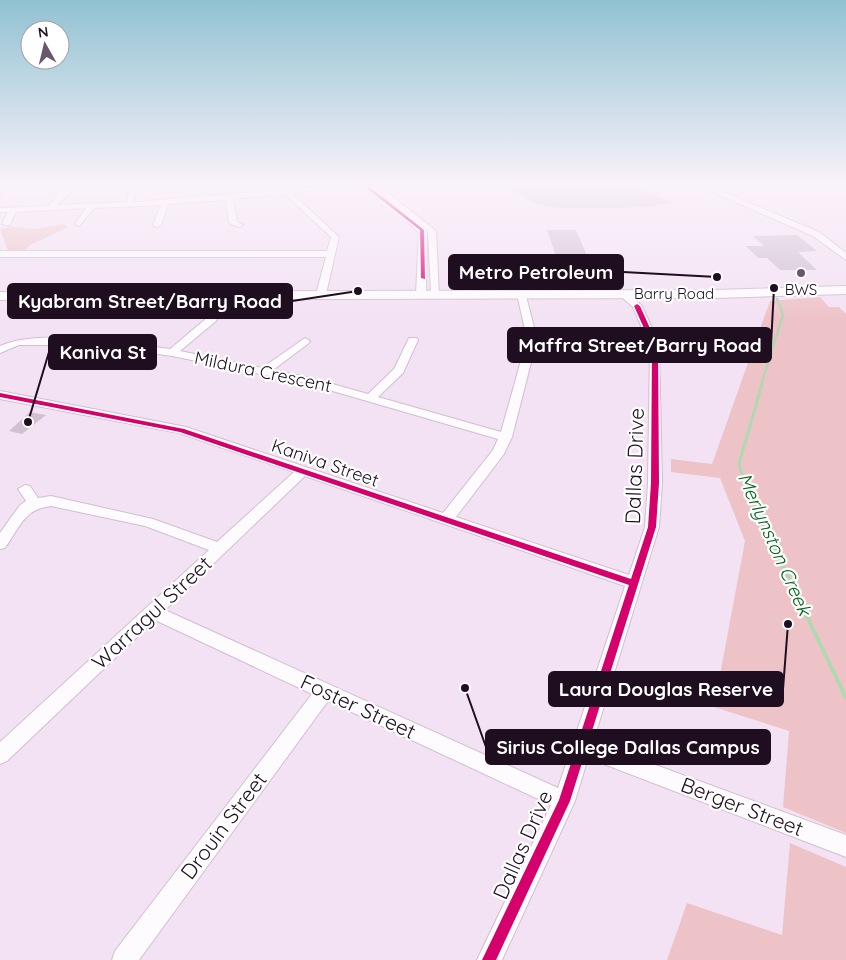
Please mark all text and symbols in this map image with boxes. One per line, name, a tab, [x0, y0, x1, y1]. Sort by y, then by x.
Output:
north arrow	[20, 20, 70, 70]
text: N	[37, 22, 50, 42]
callout: Metro Petroleum	[449, 255, 623, 289]
text: Metro Petroleum	[459, 260, 613, 284]
marker: BWS	[795, 267, 807, 279]
place label: BWS	[785, 280, 817, 299]
callout: Kyabram Street/Barry Road	[8, 284, 292, 318]
street label: Barry Road	[634, 284, 714, 303]
text: Kyabram Street/Barry Road	[18, 289, 282, 313]
callout: Maffra Street/Barry Road	[508, 328, 771, 362]
text: Maffra Street/Barry Road	[518, 333, 762, 357]
callout: Kaniva St	[49, 335, 156, 369]
text: Kaniva St	[59, 340, 147, 364]
street label: Mildura Crescent	[192, 346, 334, 397]
street label: Dallas Drive	[619, 407, 649, 525]
street label: Kaniva Street	[269, 433, 382, 492]
water label: Merlynston Creek	[733, 469, 818, 621]
street label: Warragul Street	[86, 550, 217, 674]
street label: Foster Street	[297, 668, 420, 744]
callout: Laura Douglas Reserve	[549, 672, 783, 706]
text: Laura Douglas Reserve	[559, 677, 773, 701]
callout: Sirius College Dallas Campus	[486, 730, 770, 764]
text: Sirius College Dallas Campus	[496, 735, 760, 759]
street label: Drouin Street	[175, 767, 272, 884]
street label: Berger Street	[677, 771, 807, 841]
street label: Dallas Drive	[487, 786, 558, 903]

